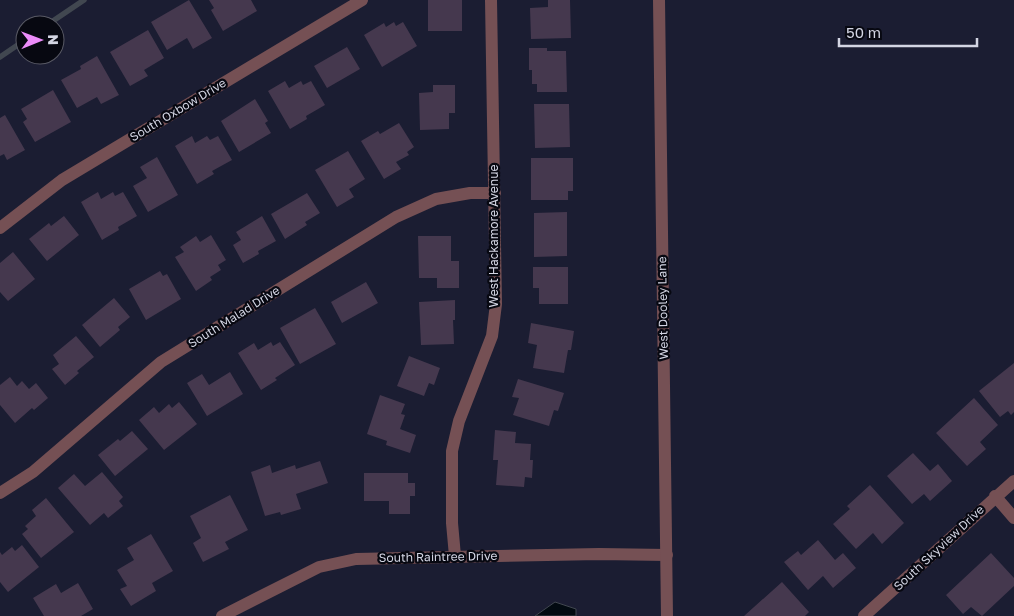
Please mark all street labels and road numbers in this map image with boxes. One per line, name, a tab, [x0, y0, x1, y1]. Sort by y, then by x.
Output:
street label: South Oxbow Drive	[127, 75, 229, 144]
street label: West Hackamore Avenue	[486, 165, 501, 307]
street label: West Dooley Lane	[654, 256, 671, 360]
street label: South Malad Drive	[185, 282, 282, 351]
street label: South Skyview Drive	[890, 502, 987, 593]
street label: South Raintree Drive	[379, 548, 497, 565]

